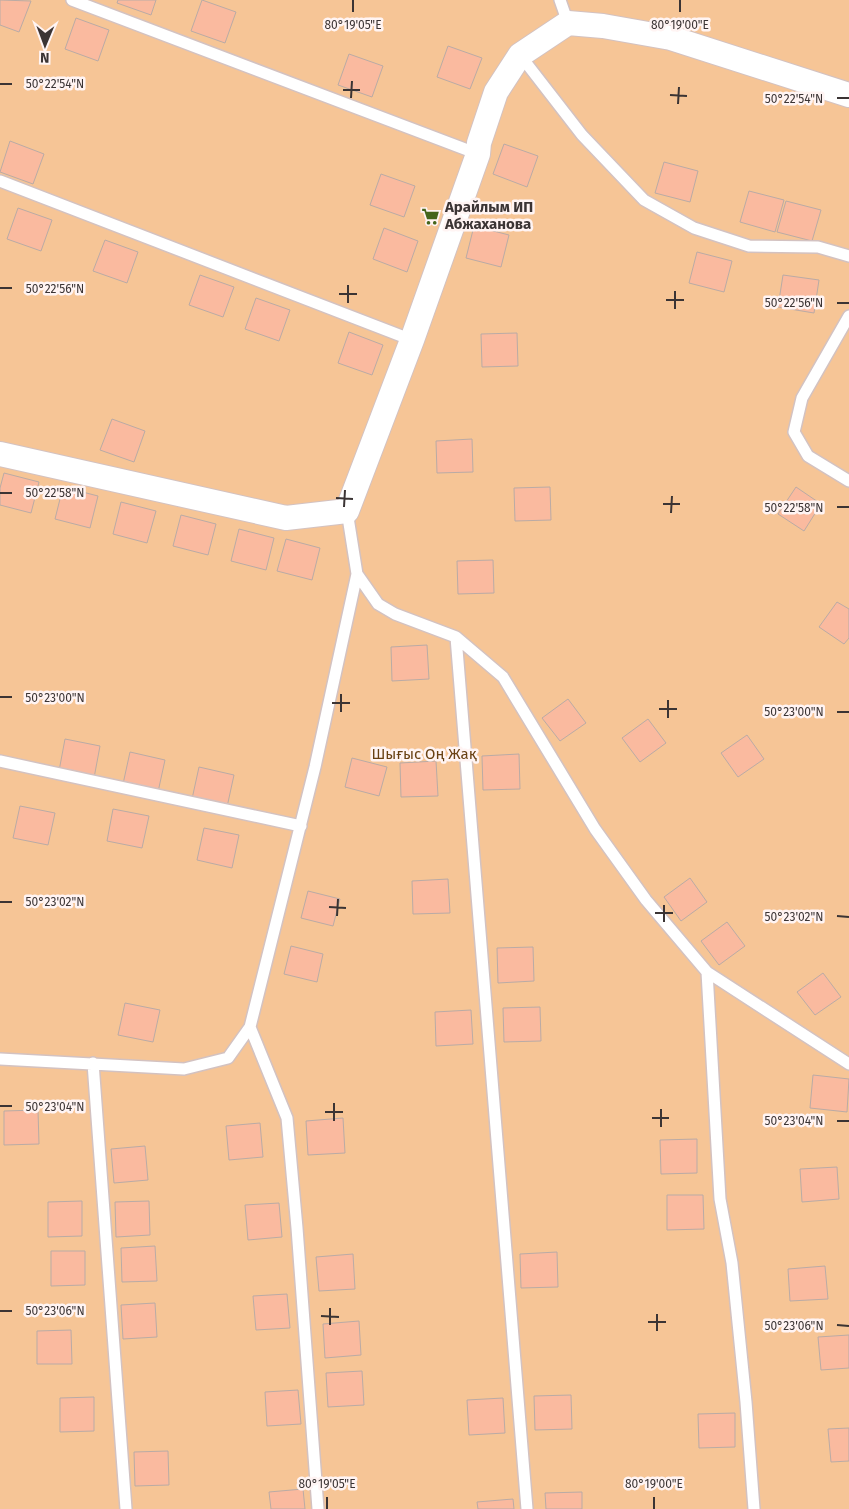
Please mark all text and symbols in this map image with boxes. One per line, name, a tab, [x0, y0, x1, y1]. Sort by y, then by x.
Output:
text: 80°19'05"E	[324, 18, 382, 32]
text: 80°19'00"E	[651, 18, 709, 32]
north arrow	[20, 20, 70, 70]
text: N	[40, 49, 50, 66]
text: 50°22'54"N	[26, 77, 84, 91]
text: 50°22'54"N	[765, 92, 823, 106]
place label: Арайлым ИП Абжаханова	[444, 198, 533, 233]
supermarket icon: Арайлым ИП Абжаханова	[421, 206, 441, 226]
text: 50°22'56"N	[26, 282, 84, 296]
text: 50°22'56"N	[765, 296, 823, 310]
text: 50°22'58"N	[26, 486, 84, 500]
text: 50°22'58"N	[765, 501, 823, 515]
text: 50°23'00"N	[25, 691, 85, 705]
text: 50°23'00"N	[764, 705, 824, 719]
park label: Шығыс Оң Жақ	[371, 745, 477, 763]
text: 50°23'02"N	[26, 895, 84, 909]
text: 50°23'02"N	[765, 910, 823, 924]
text: 50°23'04"N	[26, 1100, 84, 1114]
text: 50°23'04"N	[765, 1114, 823, 1128]
text: 50°23'06"N	[25, 1304, 85, 1318]
text: 50°23'06"N	[764, 1319, 824, 1333]
text: 80°19'05"E	[298, 1477, 356, 1491]
text: 80°19'00"E	[625, 1477, 683, 1491]

